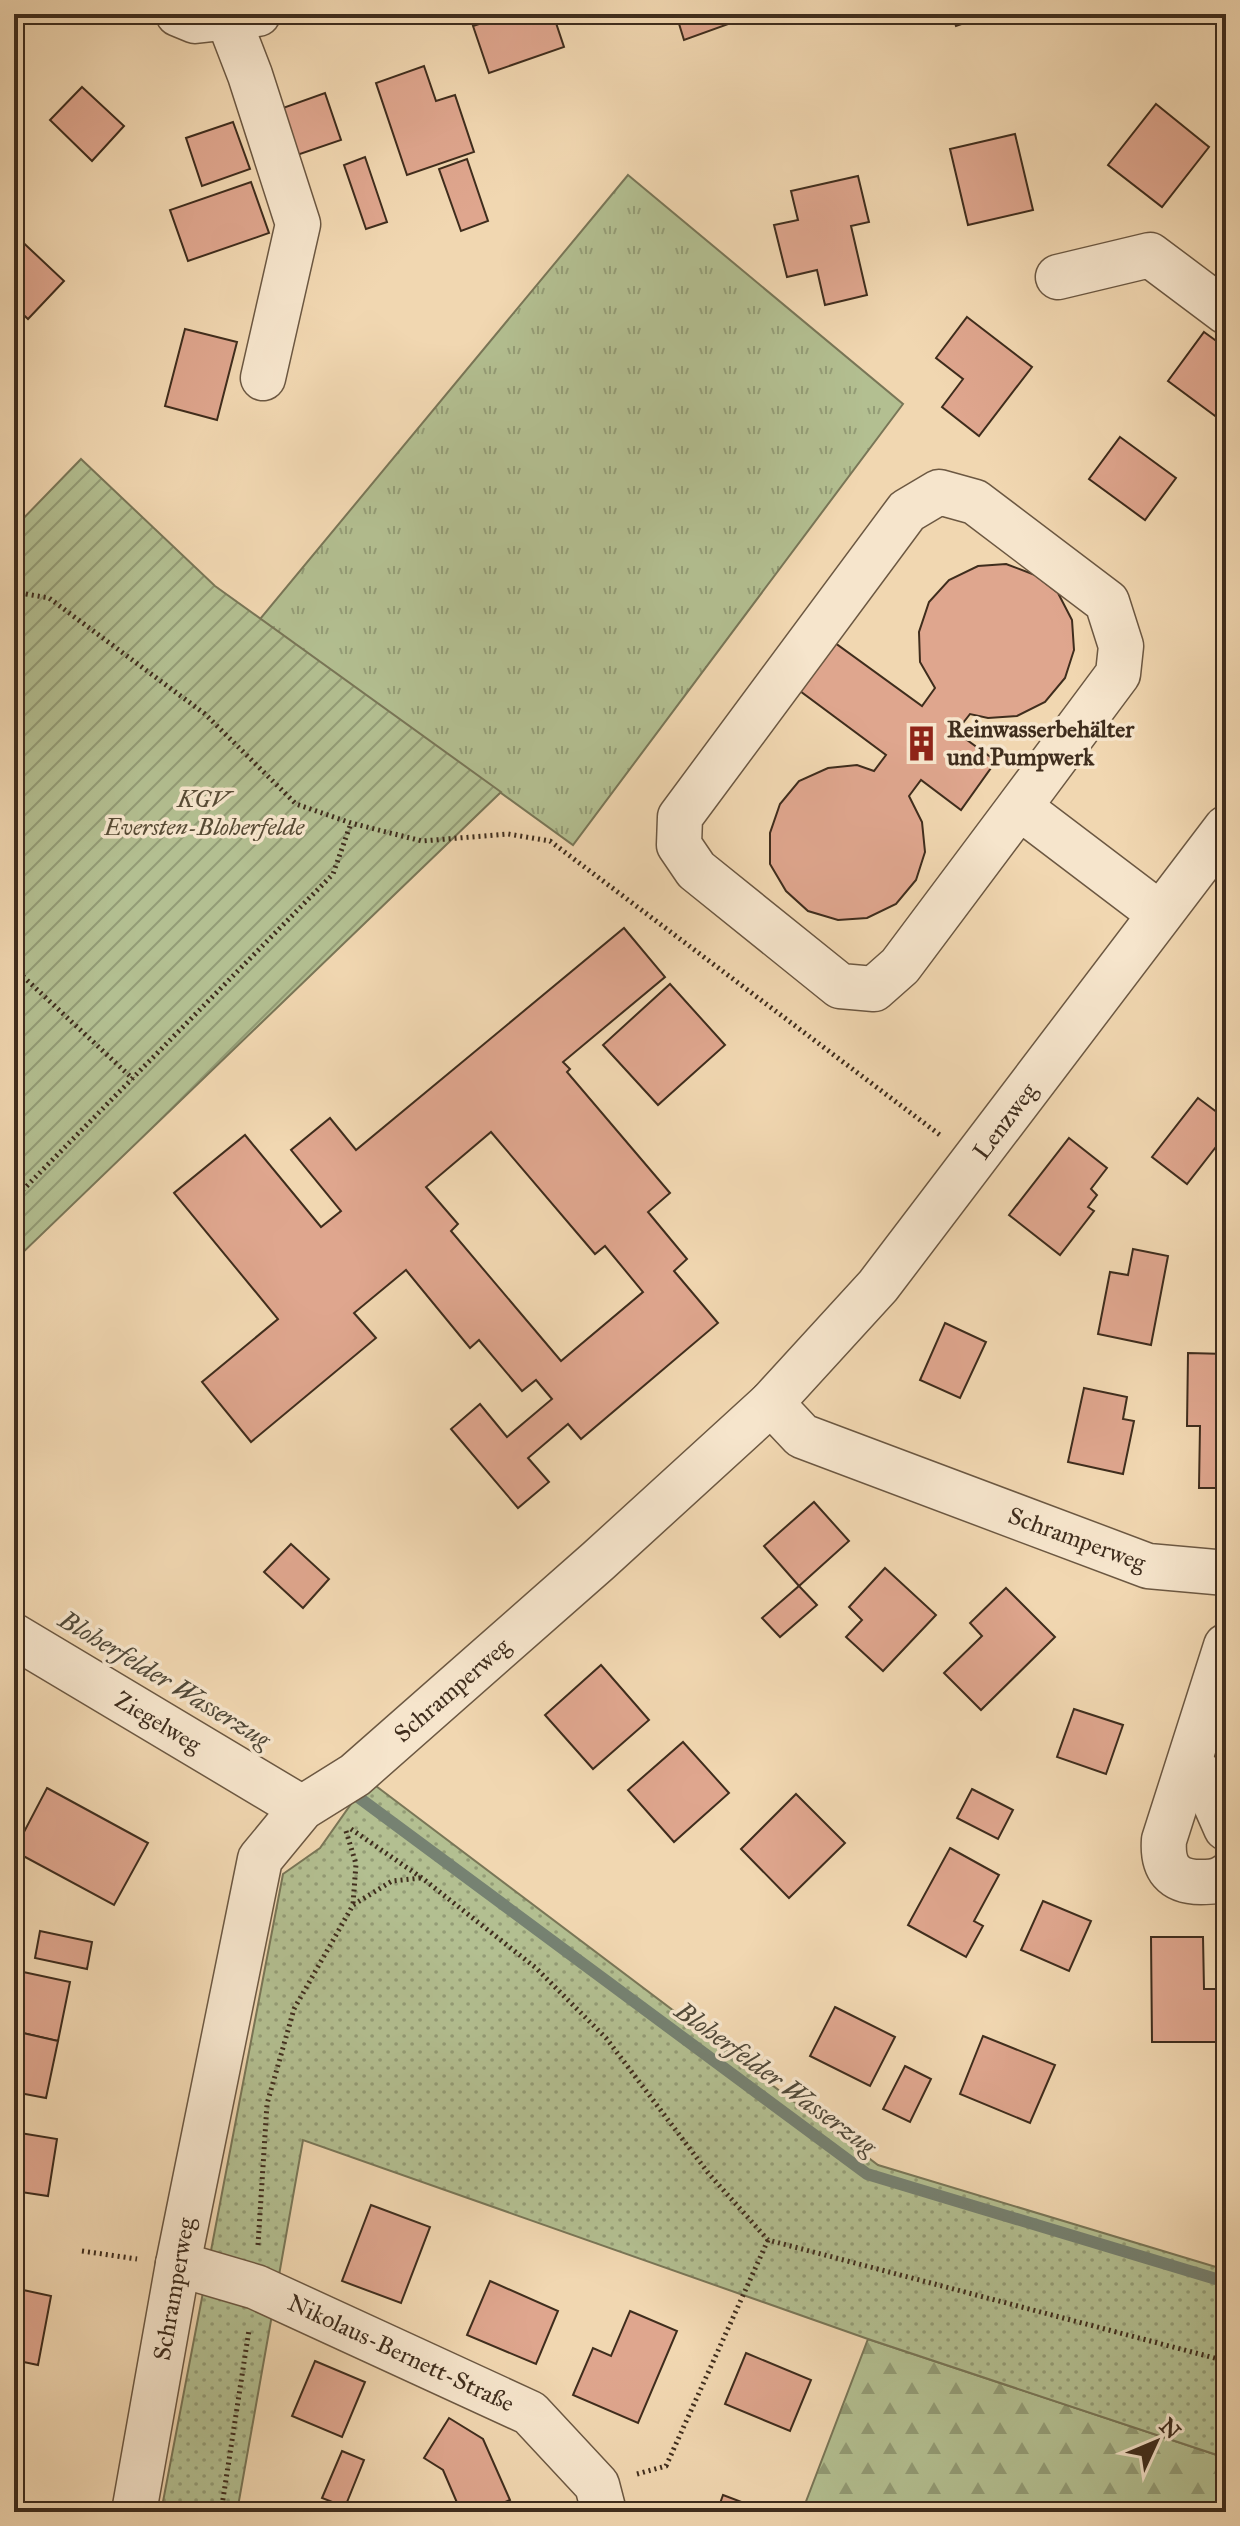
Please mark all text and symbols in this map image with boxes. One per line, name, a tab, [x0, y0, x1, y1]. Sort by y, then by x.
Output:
place label: Reinwasserbehälter und Pumpwerk	[946, 714, 1135, 772]
building icon: Reinwasserbehälter und Pumpwerk	[902, 724, 940, 762]
park label: KGV Eversten-Bloherfelde	[103, 784, 305, 842]
street label: Lenzweg	[966, 1076, 1044, 1165]
street label: Schramperweg	[1004, 1500, 1151, 1578]
water label: Bloherfelder Wasserzug	[53, 1603, 278, 1756]
street label: Schramperweg	[388, 1631, 517, 1749]
street label: Ziegelweg	[109, 1685, 207, 1760]
water label: Bloherfelder Wasserzug	[668, 1994, 885, 2163]
street label: Schramperweg	[147, 2214, 201, 2363]
street label: Nikolaus-Bernett-Straße	[283, 2287, 519, 2419]
north arrow	[1116, 2402, 1196, 2482]
text: N	[1154, 2412, 1186, 2445]

